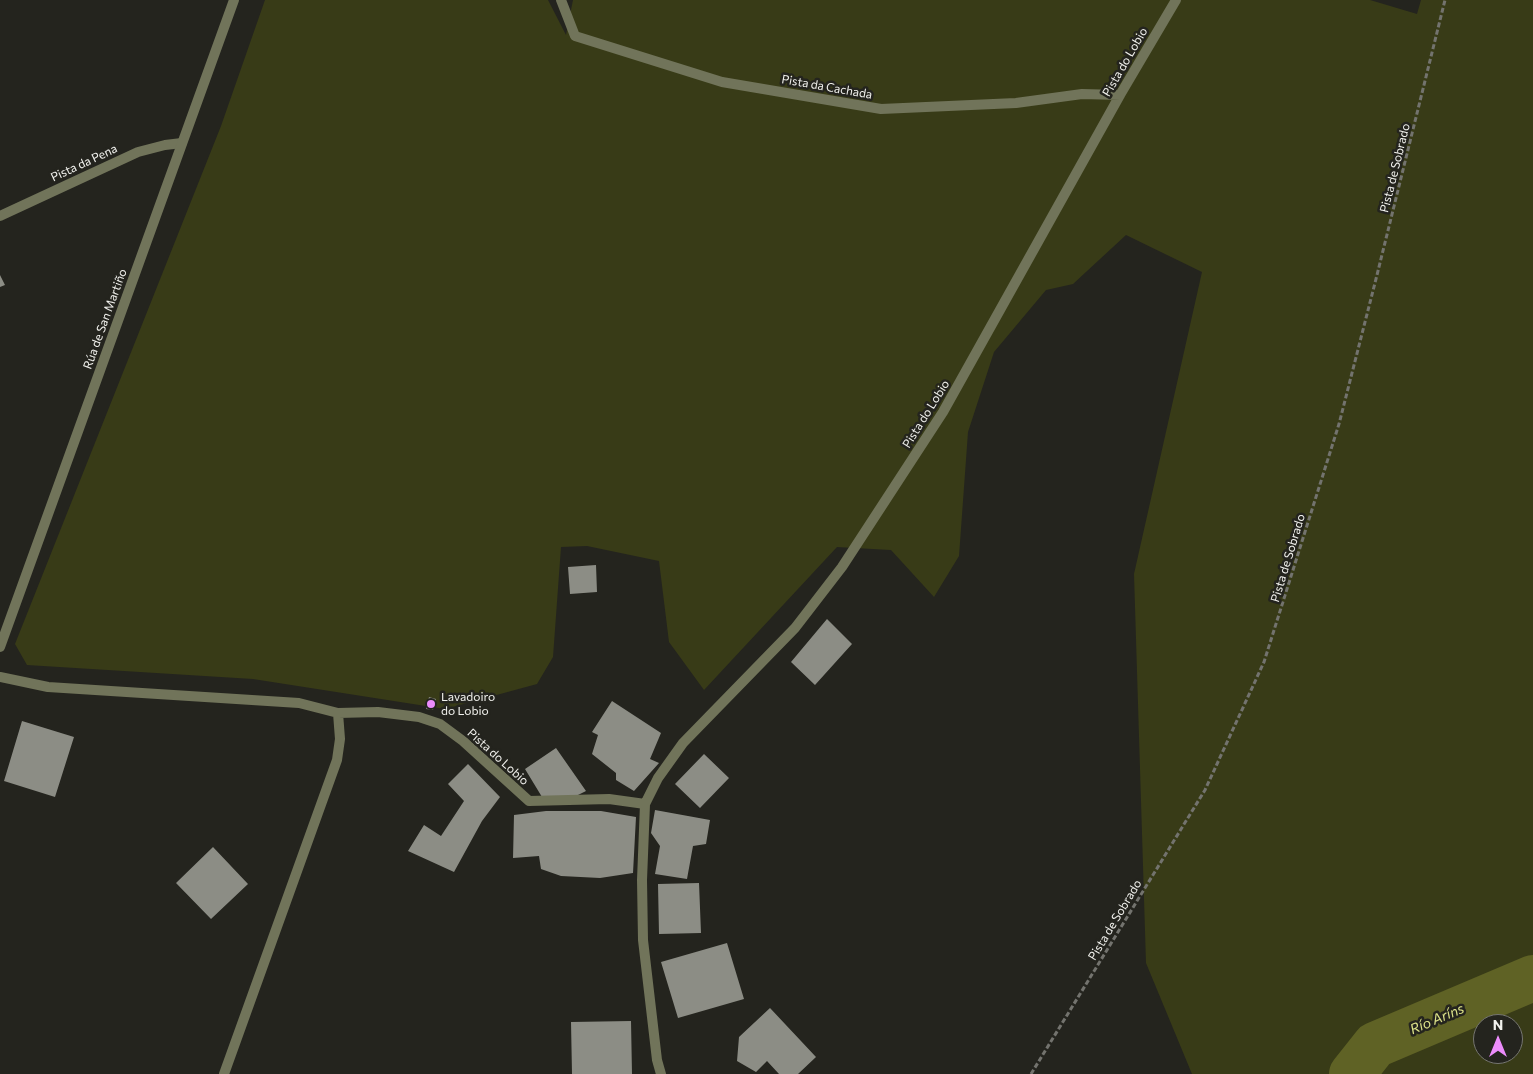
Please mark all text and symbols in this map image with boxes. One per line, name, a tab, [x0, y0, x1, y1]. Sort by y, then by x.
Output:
street label: Pista do Lobio	[1099, 25, 1151, 99]
street label: Pista da Cachada	[781, 72, 873, 102]
street label: Pista de Sobrado	[1377, 122, 1413, 214]
street label: Pista da Pena	[48, 141, 120, 185]
street label: Rúa de San Martiño	[80, 267, 130, 371]
street label: Pista do Lobio	[899, 377, 953, 451]
street label: Pista de Sobrado	[1268, 512, 1308, 604]
place label: Lavadoiro do Lobio	[441, 690, 495, 718]
marker: Lavadoiro do Lobio	[425, 698, 437, 710]
street label: Pista do Lobio	[464, 726, 532, 788]
street label: Pista de Sobrado	[1085, 877, 1145, 963]
water label: Río Aríns	[1407, 1000, 1467, 1038]
north arrow	[1473, 1014, 1523, 1064]
text: N	[1493, 1016, 1503, 1033]

